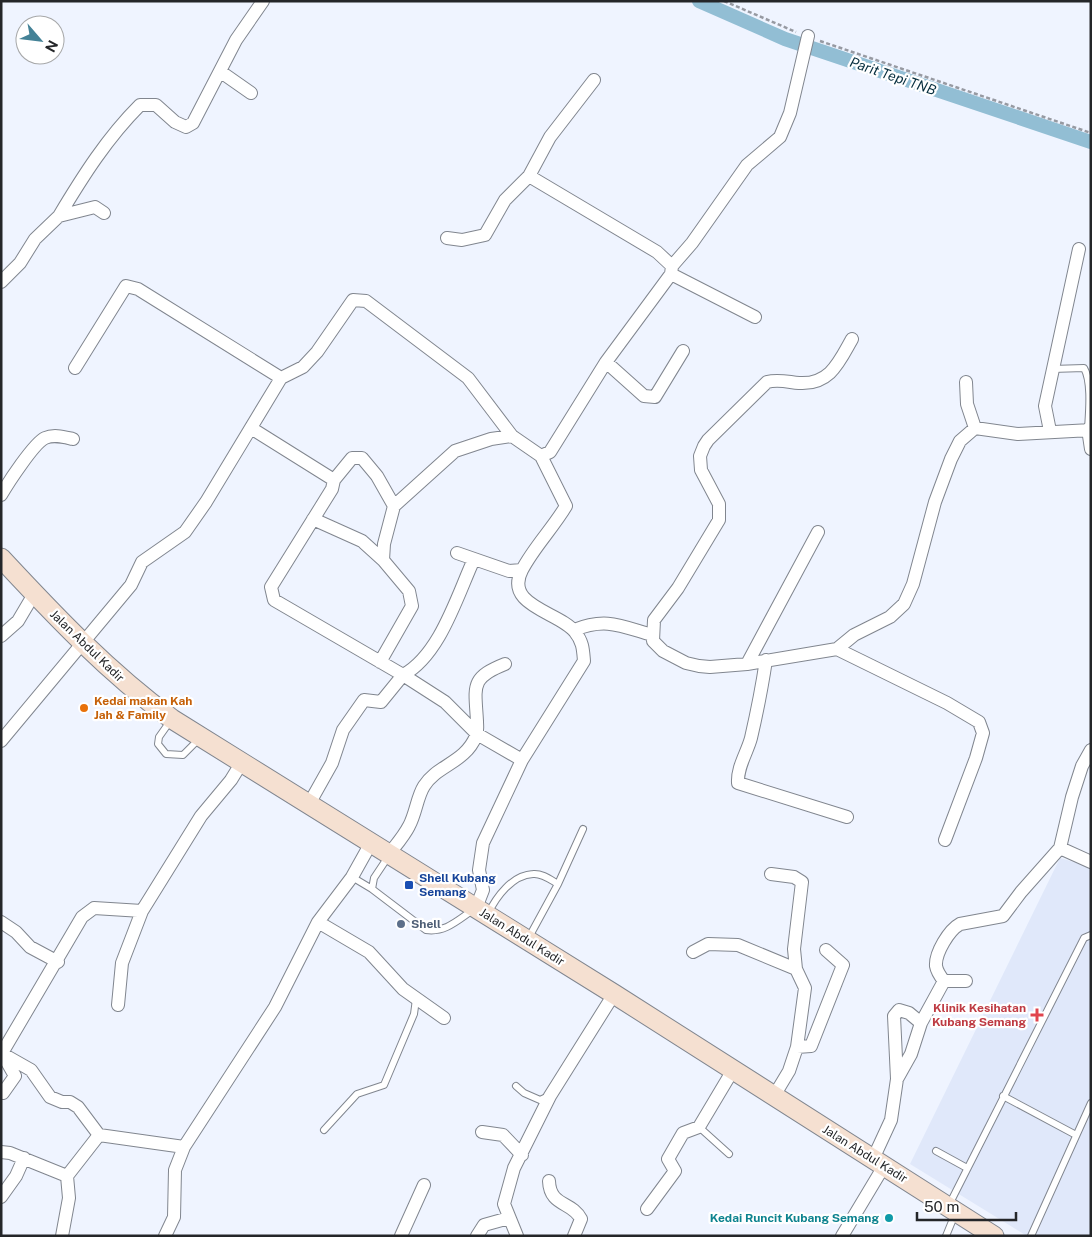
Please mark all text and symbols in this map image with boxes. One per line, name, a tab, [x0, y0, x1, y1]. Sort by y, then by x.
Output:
north arrow	[15, 15, 65, 65]
text: N	[42, 38, 61, 55]
water label: Parit Tepi TNB	[848, 54, 938, 98]
street label: Jalan Abdul Kadir	[47, 607, 127, 685]
place label: Kedai makan Kah Jah & Family	[94, 694, 192, 722]
marker: Kedai makan Kah Jah & Family	[78, 702, 90, 714]
place label: Shell Kubang Semang	[419, 871, 496, 899]
marker: Shell Kubang Semang	[403, 879, 415, 891]
street label: Jalan Abdul Kadir	[477, 905, 567, 969]
place label: Shell	[411, 917, 441, 931]
marker: Shell	[395, 918, 407, 930]
place label: Klinik Kesihatan Kubang Semang	[932, 1001, 1026, 1029]
marker: Klinik Kesihatan Kubang Semang	[1030, 1008, 1044, 1022]
street label: Jalan Abdul Kadir	[820, 1122, 910, 1186]
scale bar	[917, 1190, 1016, 1222]
text: 50 m	[924, 1198, 959, 1215]
place label: Kedai Runcit Kubang Semang	[710, 1211, 879, 1225]
marker: Kedai Runcit Kubang Semang	[883, 1212, 895, 1224]

